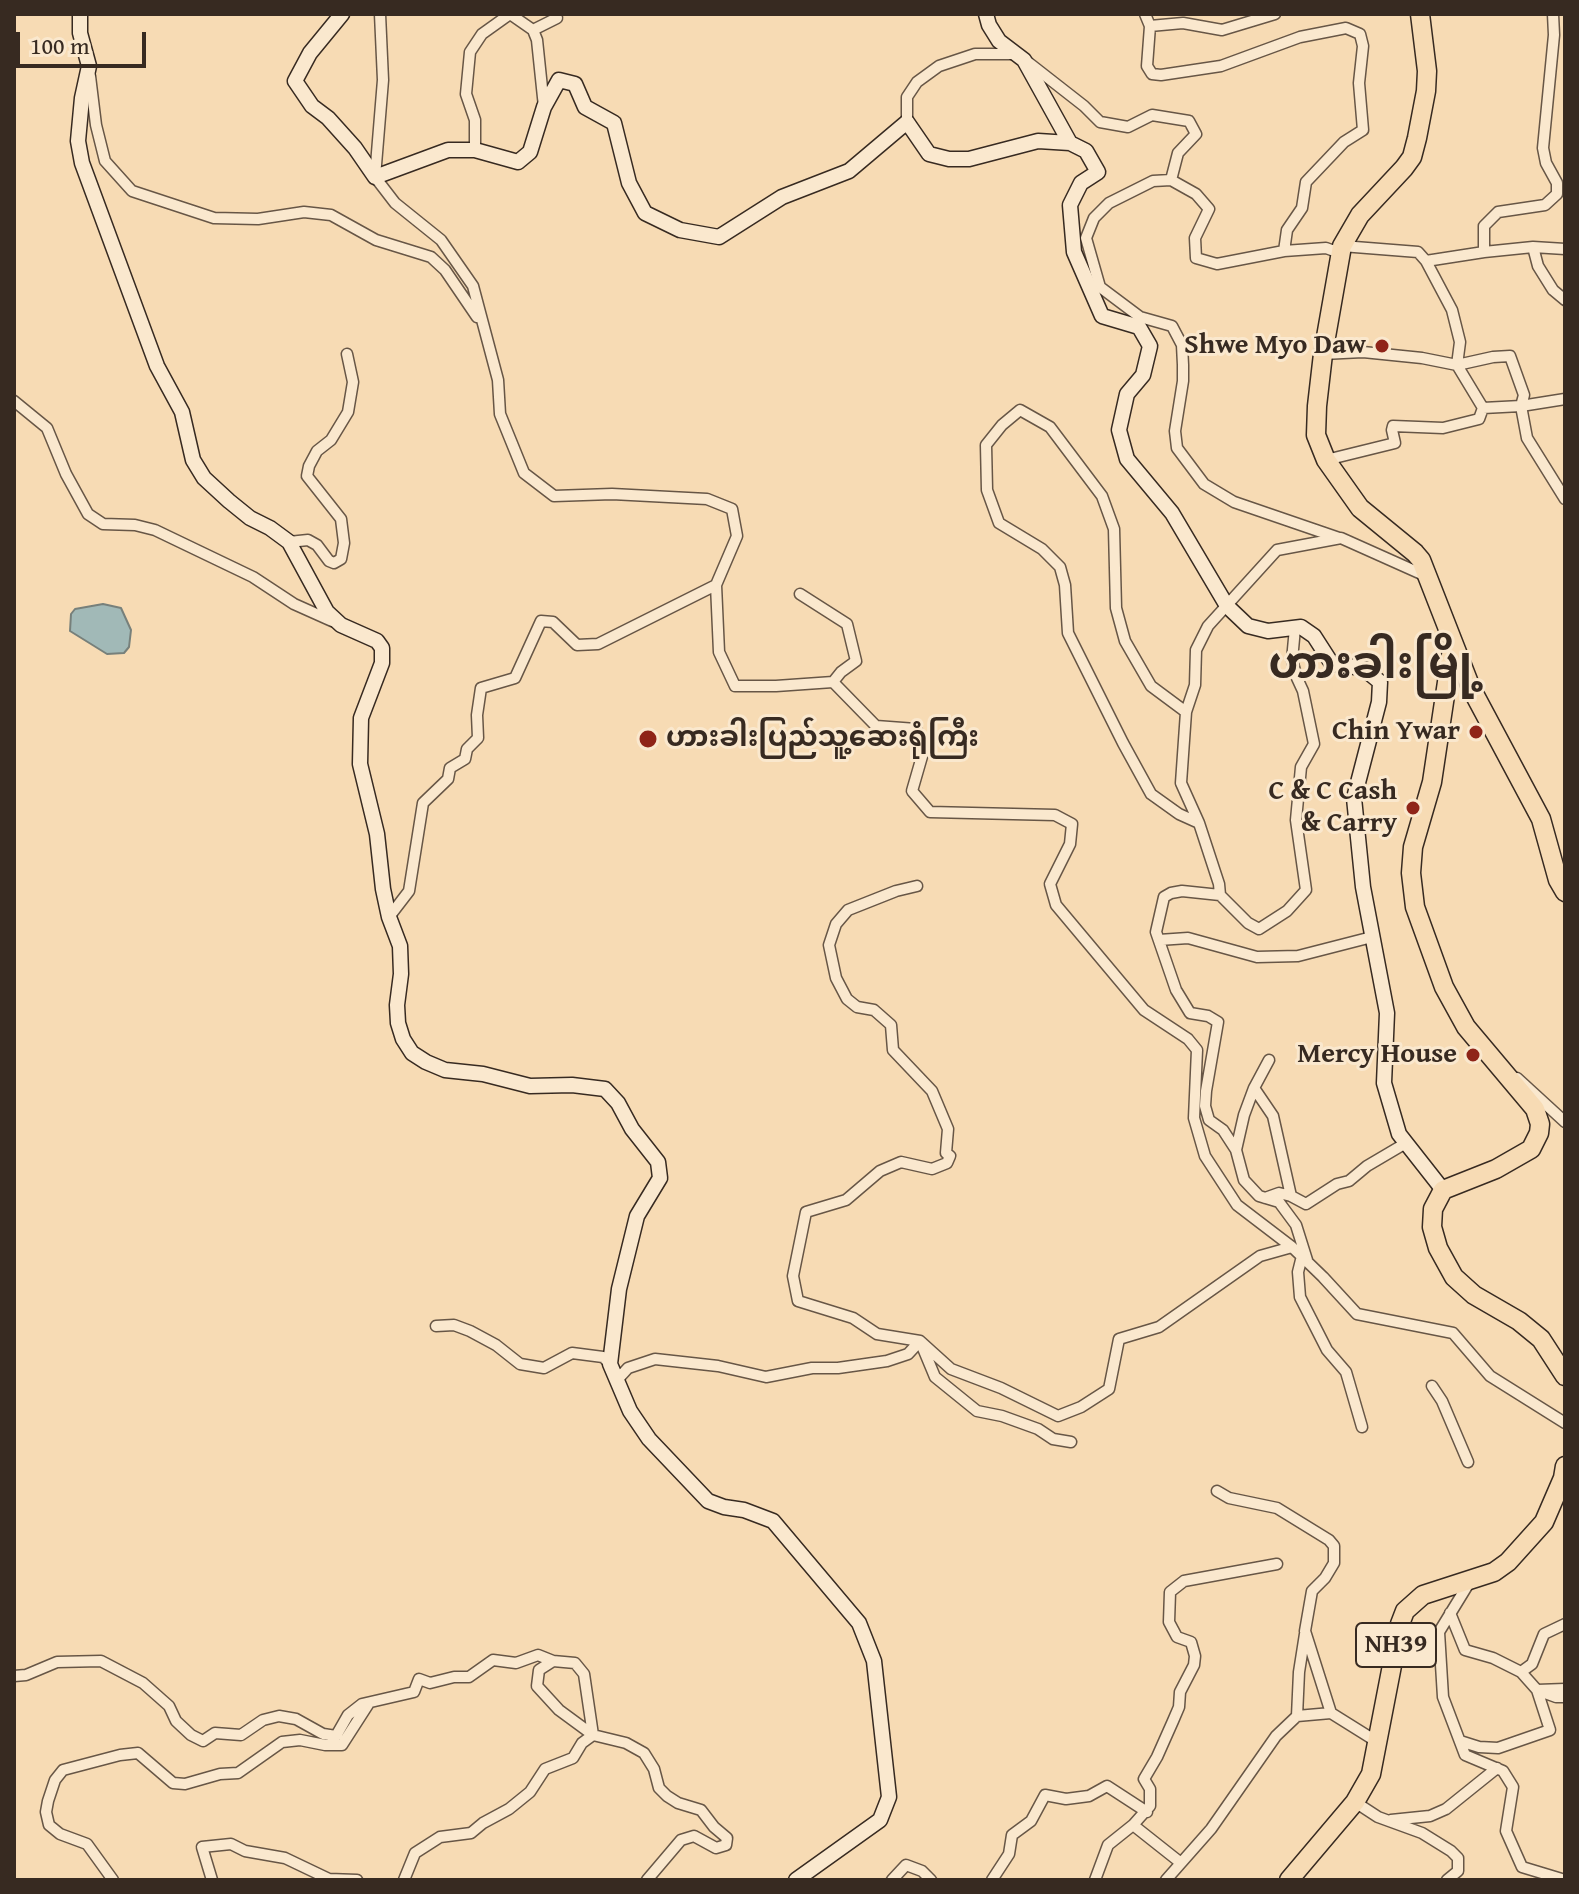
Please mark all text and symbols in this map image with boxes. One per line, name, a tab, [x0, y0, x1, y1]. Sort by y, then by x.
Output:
scale bar	[20, 16, 150, 66]
text: 100 m	[30, 28, 90, 63]
place label: Shwe Myo Daw	[1184, 329, 1366, 363]
marker: Shwe Myo Daw	[1373, 337, 1391, 355]
district label: ဟားခါးမြို့	[1268, 641, 1484, 693]
place label: Chin Ywar	[1332, 715, 1460, 749]
place label: ဟားခါးပြည်သူ့ဆေးရုံကြီး	[666, 722, 979, 756]
marker: Chin Ywar	[1467, 723, 1485, 741]
marker: ဟားခါးပြည်သူ့ဆေးရုံကြီး	[637, 728, 659, 750]
place label: C & C Cash & Carry	[1268, 775, 1397, 841]
marker: C & C Cash & Carry	[1404, 799, 1422, 817]
place label: Mercy House	[1297, 1038, 1457, 1072]
marker: Mercy House	[1464, 1046, 1482, 1064]
road number: NH39	[1356, 1623, 1436, 1667]

